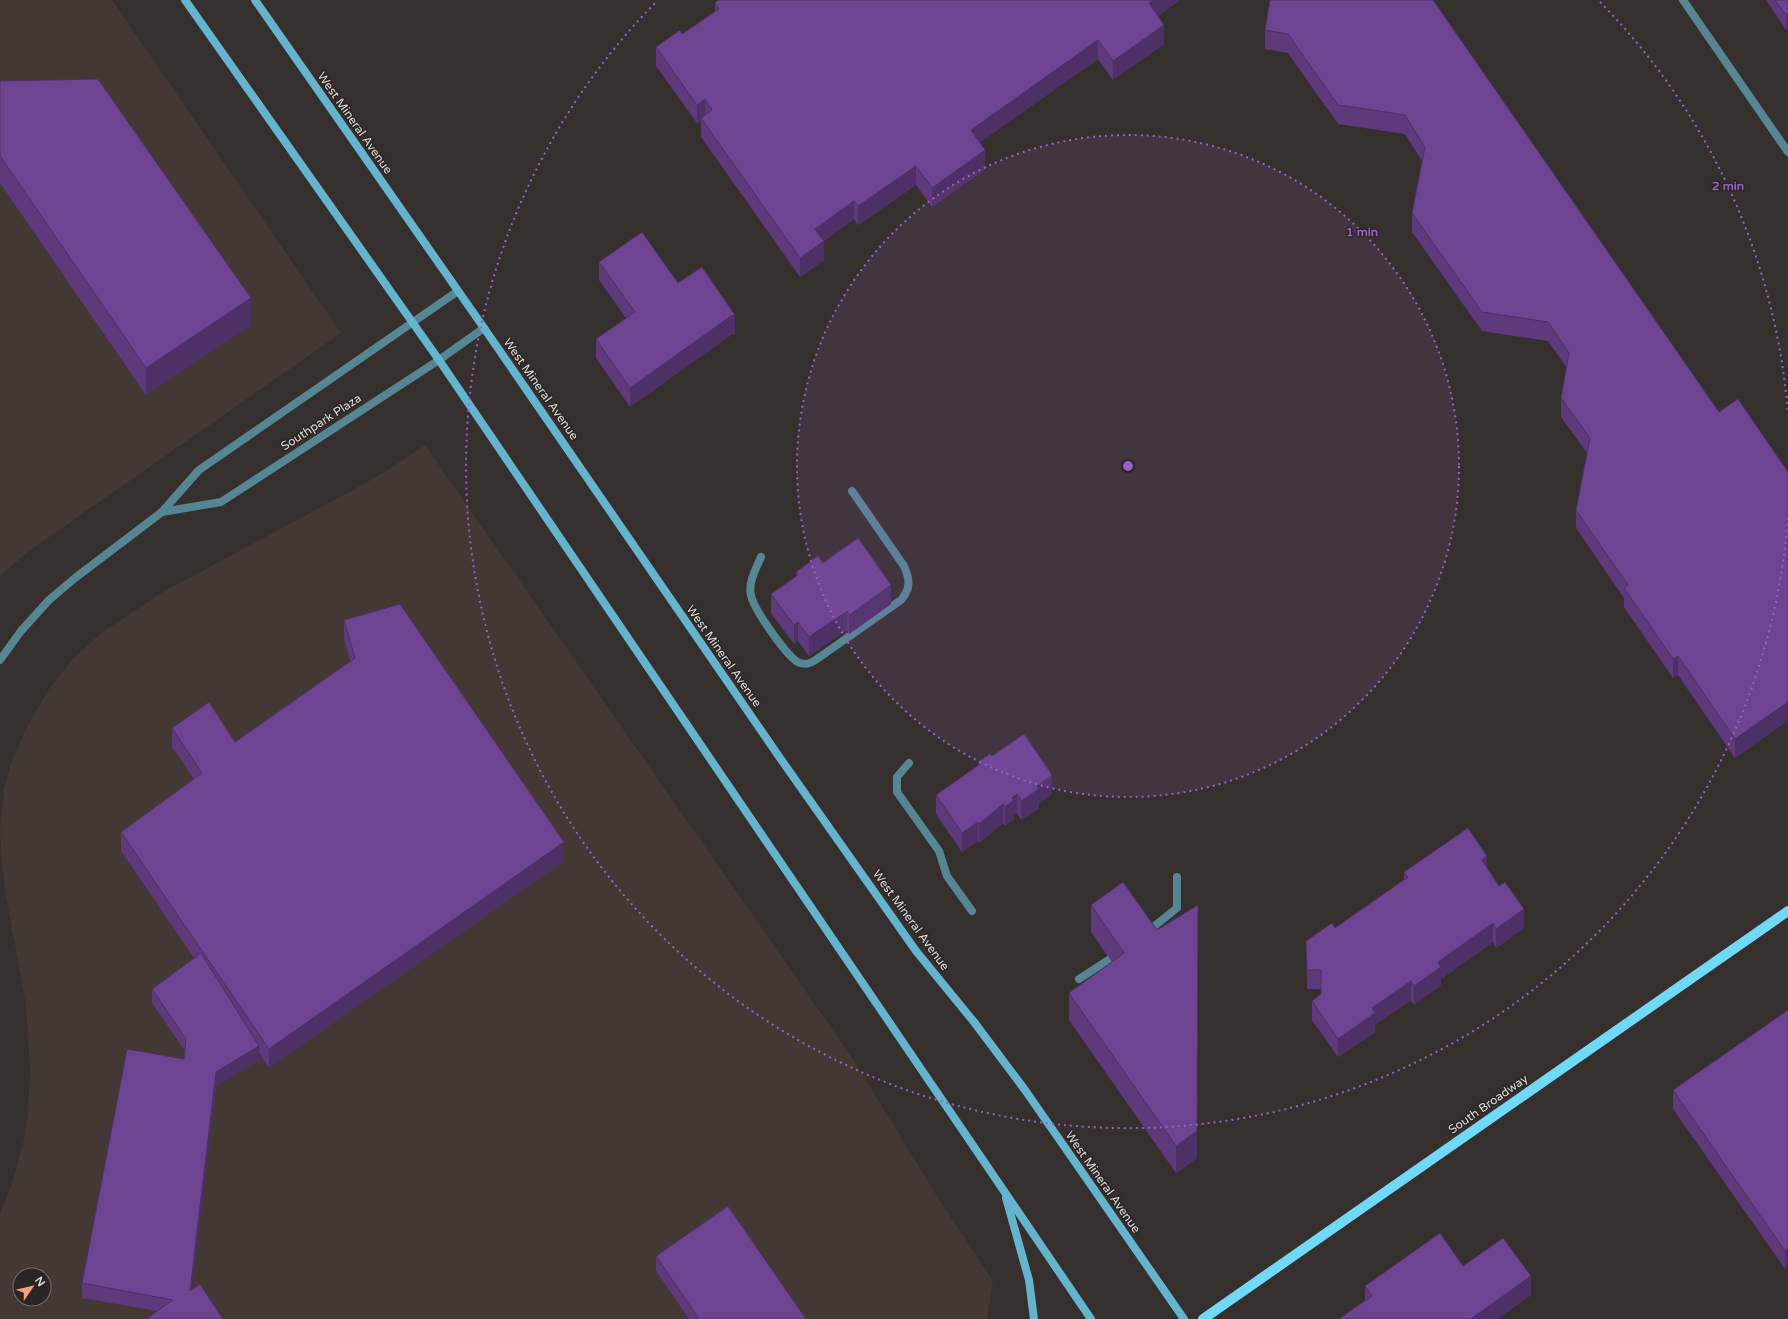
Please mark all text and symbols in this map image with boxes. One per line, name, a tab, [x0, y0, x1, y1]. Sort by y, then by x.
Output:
street label: West Mineral Avenue	[315, 70, 395, 177]
text: 2 min	[1712, 179, 1744, 193]
text: 1 min	[1346, 225, 1378, 239]
street label: West Mineral Avenue	[501, 336, 581, 443]
street label: Southpark Plaza	[278, 391, 364, 453]
centre of rings	[1121, 459, 1135, 473]
street label: West Mineral Avenue	[684, 603, 764, 710]
street label: West Mineral Avenue	[870, 867, 952, 973]
street label: South Broadway	[1446, 1071, 1531, 1137]
street label: West Mineral Avenue	[1063, 1129, 1143, 1236]
north arrow	[12, 1267, 52, 1307]
text: N	[32, 1274, 48, 1289]

